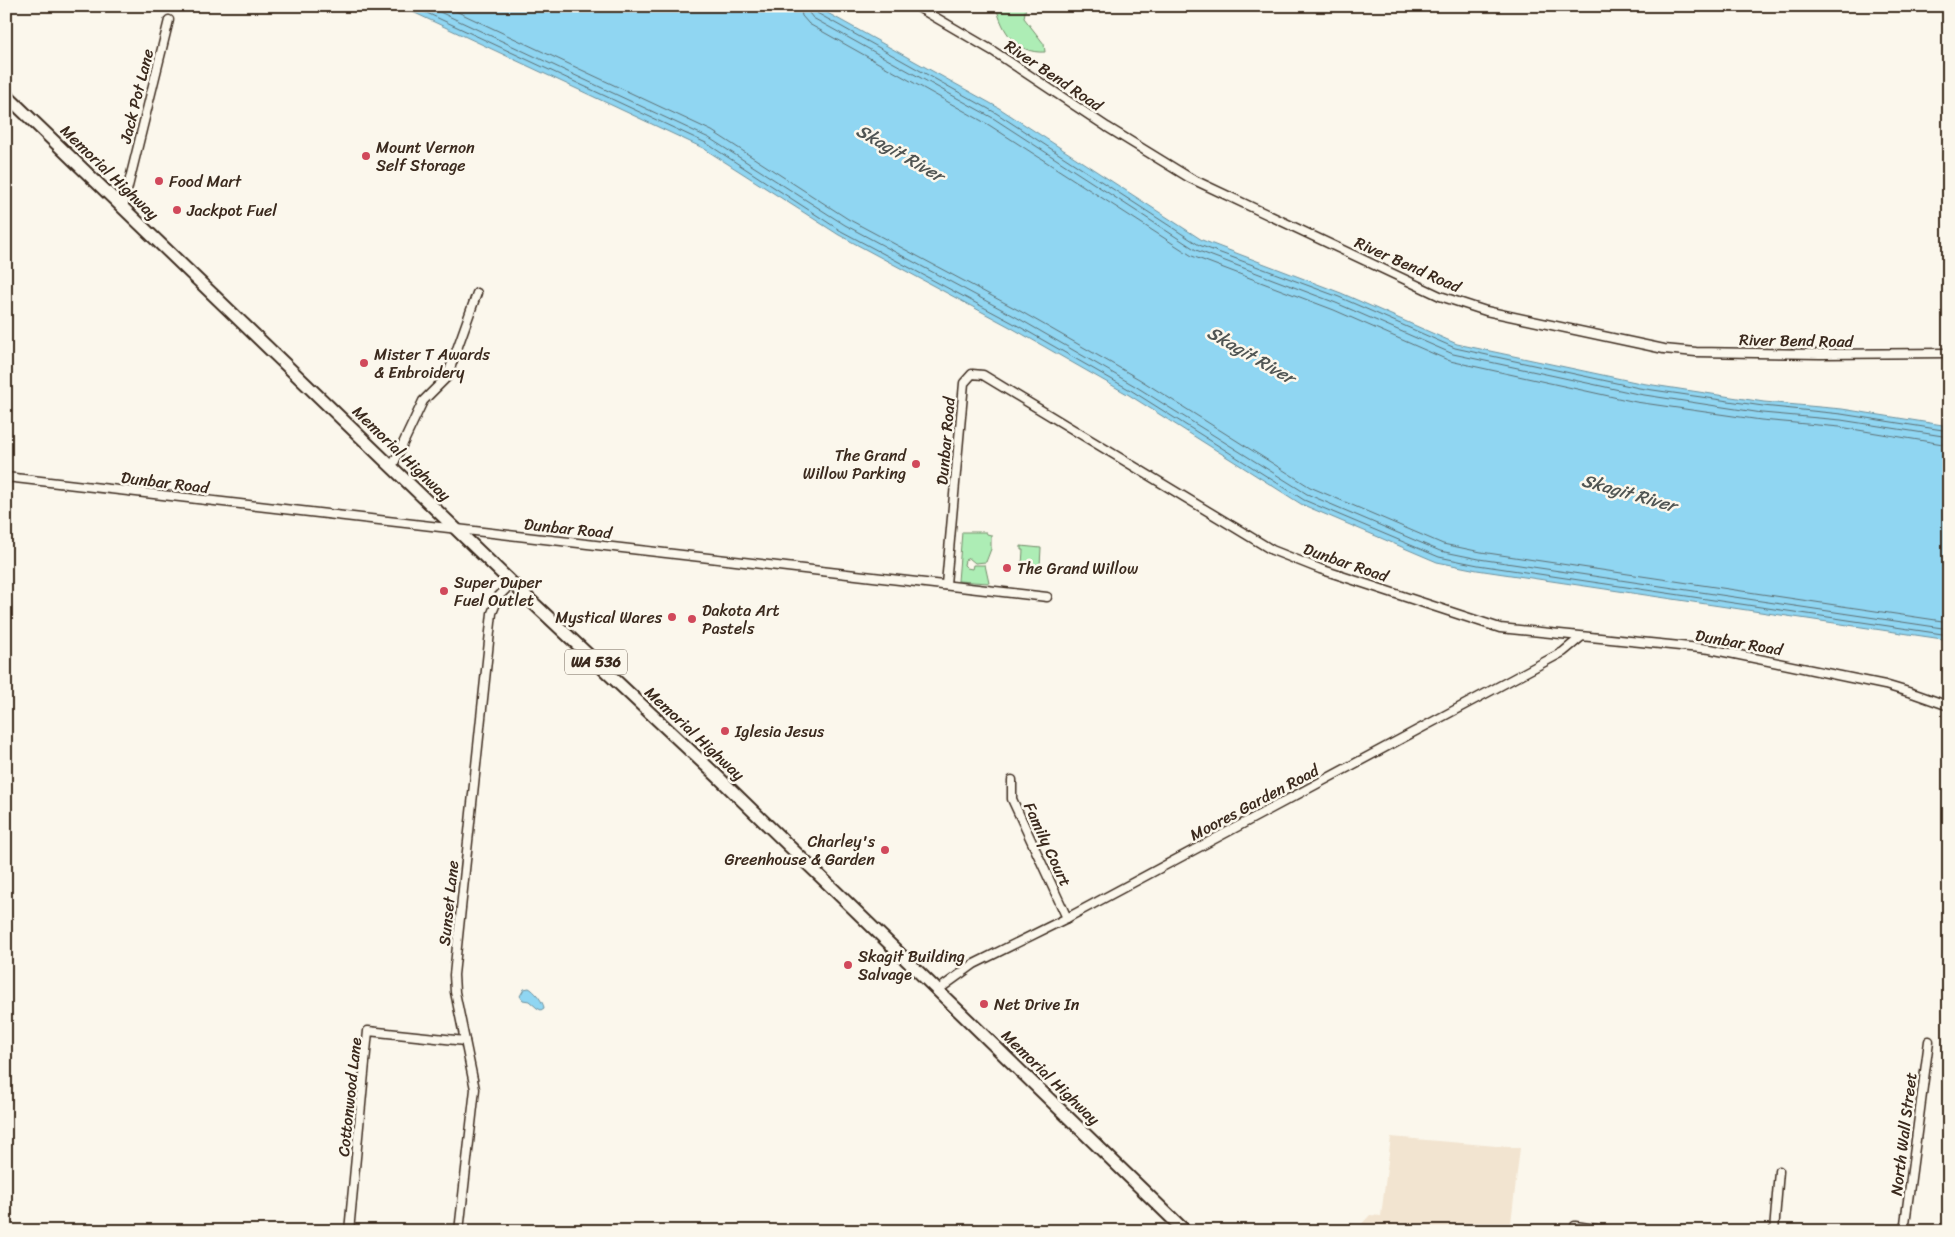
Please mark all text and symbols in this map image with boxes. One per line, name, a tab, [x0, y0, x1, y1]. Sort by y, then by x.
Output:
street label: River Bend Road	[998, 32, 1110, 120]
street label: Jack Pot Lane	[110, 46, 162, 147]
water label: Skagit River	[850, 115, 953, 193]
street label: Memorial Highway	[53, 117, 167, 228]
place label: Mount Vernon Self Storage	[376, 133, 475, 180]
marker: Mount Vernon Self Storage	[360, 150, 372, 162]
place label: Food Mart	[169, 167, 242, 196]
marker: Food Mart	[153, 175, 165, 187]
place label: Jackpot Fuel	[186, 196, 277, 225]
marker: Jackpot Fuel	[171, 204, 183, 216]
street label: River Bend Road	[1350, 228, 1467, 302]
water label: Skagit River	[1201, 317, 1304, 395]
street label: River Bend Road	[1739, 325, 1855, 356]
place label: Mister T Awards & Enbroidery	[374, 340, 490, 387]
marker: Mister T Awards & Enbroidery	[358, 357, 370, 369]
street label: Dunbar Road	[927, 394, 964, 486]
street label: Memorial Highway	[345, 398, 459, 509]
place label: The Grand Willow Parking	[803, 441, 908, 488]
marker: The Grand Willow Parking	[910, 458, 922, 470]
street label: Dunbar Road	[119, 463, 212, 502]
water label: Skagit River	[1578, 464, 1683, 523]
street label: Dunbar Road	[523, 509, 615, 548]
street label: Dunbar Road	[1299, 534, 1394, 591]
place label: The Grand Willow	[1017, 554, 1139, 583]
marker: The Grand Willow	[1001, 562, 1013, 574]
place label: Super Duper Fuel Outlet	[454, 568, 543, 615]
marker: Super Duper Fuel Outlet	[438, 585, 450, 597]
place label: Dakota Art Pastels	[702, 596, 779, 643]
place label: Mystical Wares	[555, 603, 663, 632]
marker: Mystical Wares	[666, 611, 678, 623]
marker: Dakota Art Pastels	[686, 613, 698, 625]
street label: Dunbar Road	[1693, 621, 1786, 665]
road number: WA 536	[565, 650, 627, 674]
street label: Memorial Highway	[638, 679, 752, 788]
place label: Iglesia Jesus	[734, 717, 825, 746]
marker: Iglesia Jesus	[719, 725, 731, 737]
street label: Moores Garden Road	[1184, 755, 1326, 849]
street label: Family Court	[1015, 797, 1080, 891]
place label: Charley's Greenhouse & Garden	[725, 827, 876, 874]
marker: Charley's Greenhouse & Garden	[879, 844, 891, 856]
street label: Sunset Lane	[430, 859, 467, 947]
place label: Skagit Building Salvage	[858, 942, 965, 989]
marker: Skagit Building Salvage	[842, 959, 854, 971]
place label: Net Drive In	[994, 990, 1080, 1019]
marker: Net Drive In	[978, 998, 990, 1010]
street label: Memorial Highway	[994, 1022, 1108, 1133]
street label: Cottonwood Lane	[329, 1036, 370, 1158]
street label: North Wall Street	[1882, 1071, 1925, 1197]

